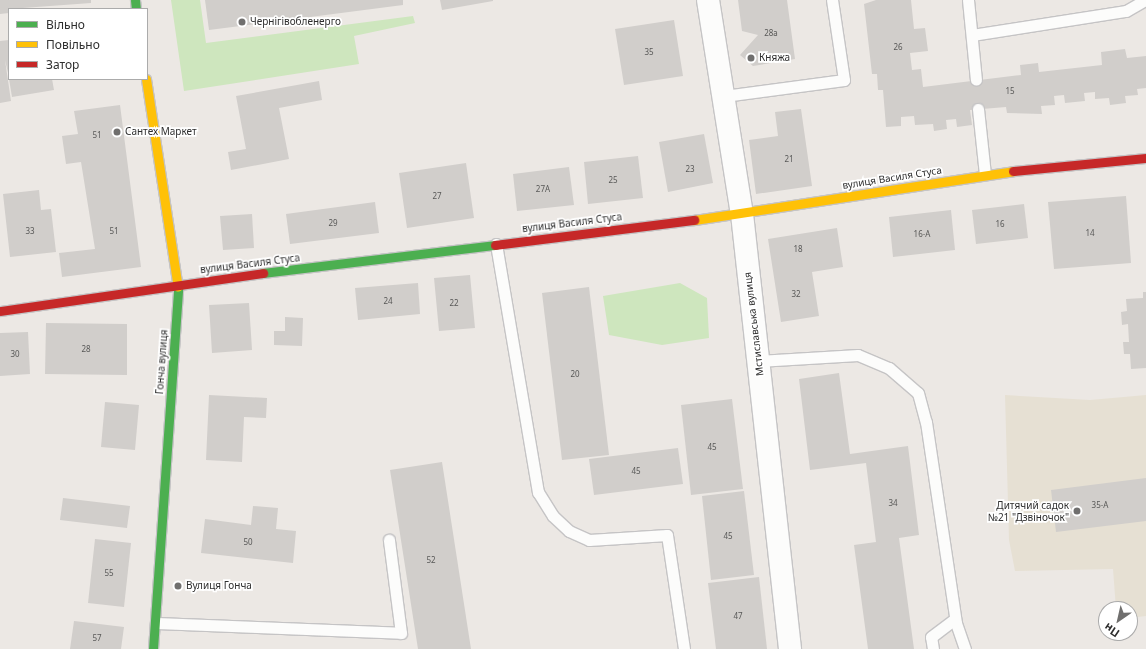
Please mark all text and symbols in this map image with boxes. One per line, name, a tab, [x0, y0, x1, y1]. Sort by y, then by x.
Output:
legend	[8, 8, 148, 80]
text: Вільно	[46, 16, 85, 33]
place label: Чернігівобленерго	[250, 16, 341, 28]
marker: Чернігівобленерго	[237, 17, 247, 27]
house number: 28а	[764, 28, 778, 38]
text: Повільно	[46, 36, 100, 53]
house number: 26	[893, 42, 903, 52]
house number: 35	[644, 47, 654, 57]
place label: Княжа	[759, 52, 790, 64]
marker: Княжа	[746, 53, 756, 63]
text: Затор	[46, 56, 79, 73]
house number: 15	[1005, 86, 1015, 96]
place label: Сантех Маркет	[125, 126, 197, 138]
marker: Сантех Маркет	[112, 127, 122, 137]
house number: 51	[92, 130, 102, 140]
house number: 21	[784, 154, 794, 164]
house number: 23	[685, 164, 695, 174]
street label: вулиця Василя Стуса	[841, 164, 943, 192]
house number: 25	[608, 175, 618, 185]
house number: 27А	[536, 184, 550, 194]
house number: 27	[432, 191, 442, 201]
street label: вулиця Василя Стуса	[521, 211, 623, 235]
house number: 29	[328, 218, 338, 228]
house number: 16	[995, 219, 1005, 229]
house number: 33	[25, 226, 35, 236]
house number: 51	[109, 226, 119, 236]
house number: 14	[1085, 228, 1095, 238]
house number: 16-А	[914, 229, 930, 239]
house number: 18	[793, 244, 803, 254]
street label: вулиця Василя Стуса	[199, 252, 301, 276]
street label: Мстиславська вулиця	[742, 271, 766, 377]
house number: 32	[791, 289, 801, 299]
house number: 24	[383, 296, 393, 306]
house number: 22	[449, 298, 459, 308]
street label: Гонча вулиця	[154, 329, 170, 395]
house number: 28	[81, 344, 91, 354]
house number: 30	[10, 349, 20, 359]
house number: 20	[570, 369, 580, 379]
house number: 45	[707, 442, 717, 452]
house number: 45	[631, 466, 641, 476]
house number: 34	[888, 498, 898, 508]
place label: Дитячий садок №21 "Дзвіночок"	[988, 499, 1069, 522]
house number: 35-А	[1092, 500, 1108, 510]
marker: Дитячий садок №21 "Дзвіночок"	[1072, 506, 1082, 516]
house number: 45	[723, 531, 733, 541]
house number: 50	[243, 537, 253, 547]
house number: 52	[426, 555, 436, 565]
house number: 55	[104, 568, 114, 578]
place label: Вулиця Гонча	[186, 580, 252, 592]
marker: Вулиця Гонча	[173, 581, 183, 591]
north arrow	[1098, 601, 1138, 641]
house number: 47	[733, 611, 743, 621]
text: Пн	[1101, 620, 1122, 641]
house number: 57	[92, 633, 102, 643]

